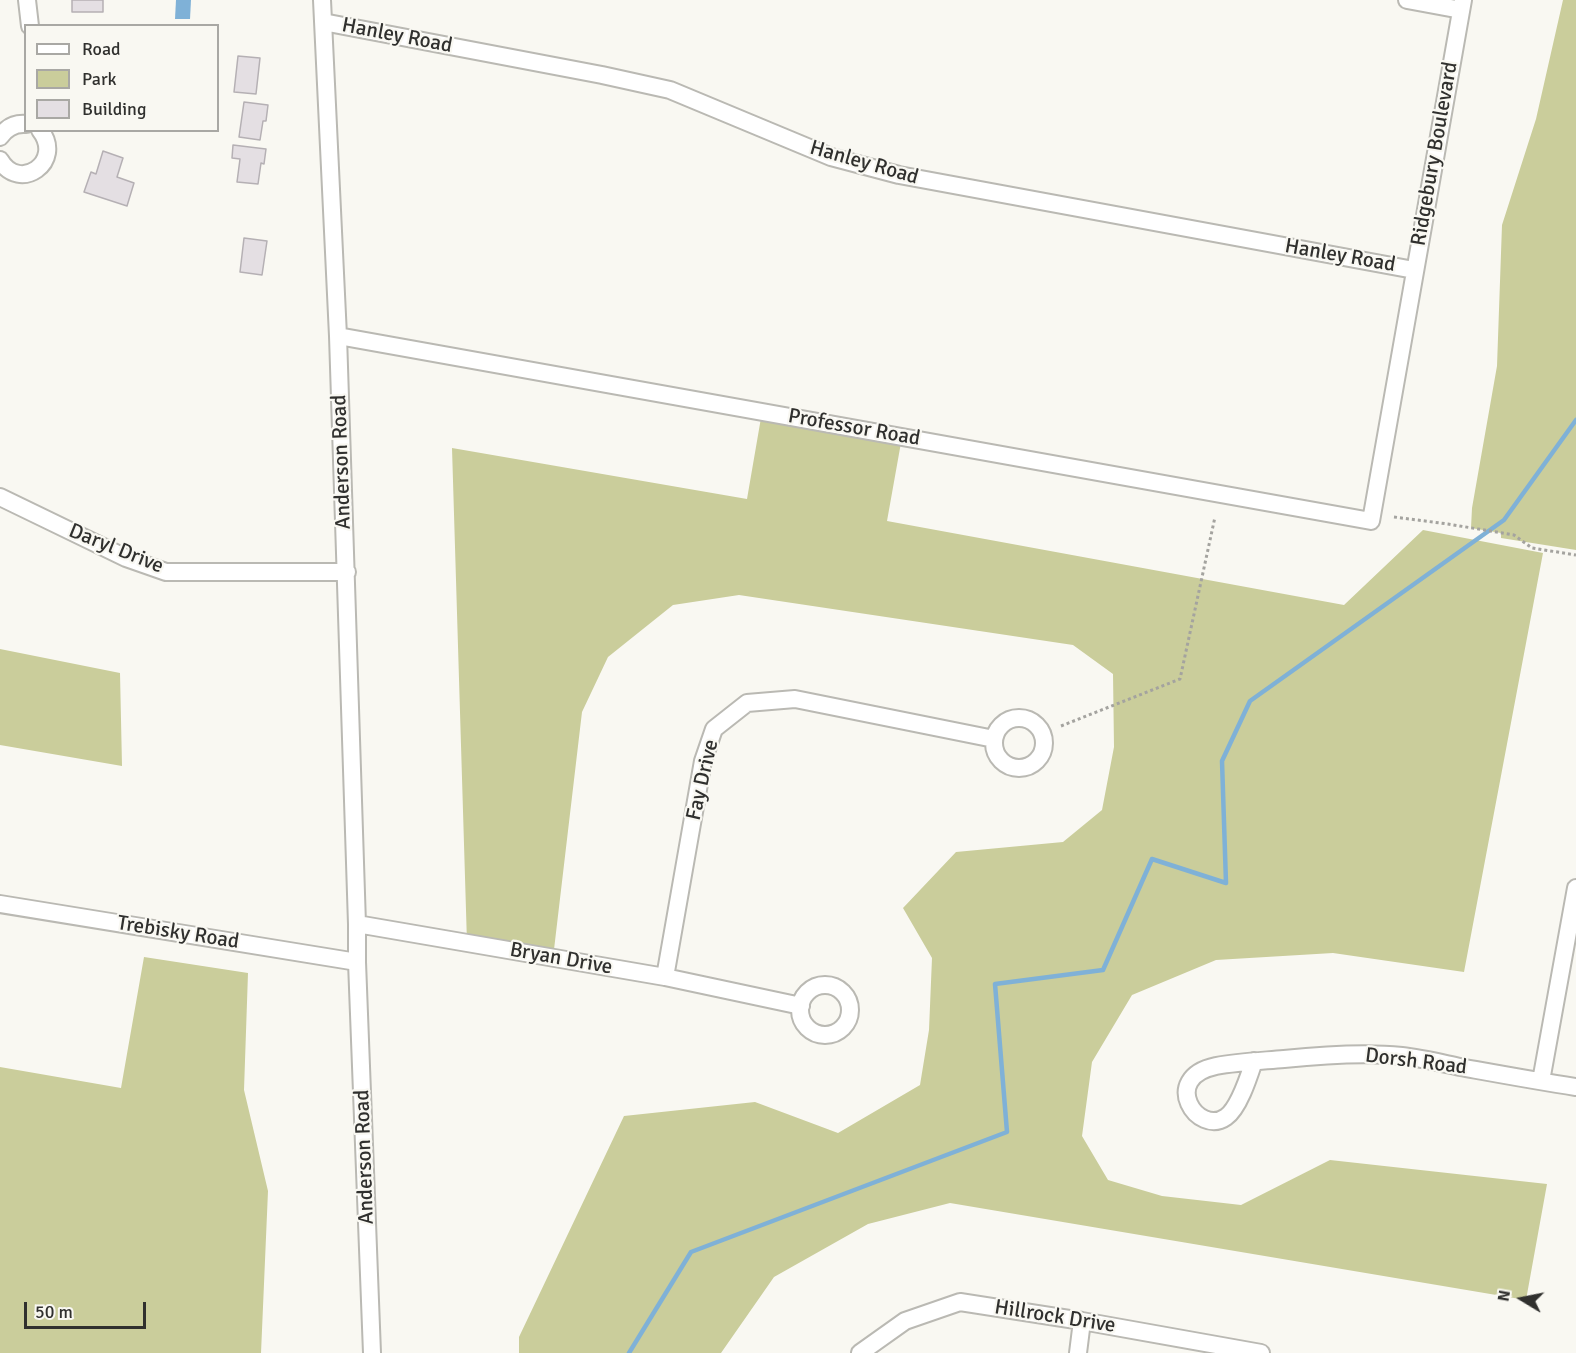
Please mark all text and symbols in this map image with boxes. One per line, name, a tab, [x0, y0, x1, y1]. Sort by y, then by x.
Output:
street label: Hanley Road	[340, 13, 454, 59]
legend	[24, 24, 219, 132]
text: Road	[82, 38, 121, 60]
street label: Ridgebury Boulevard	[1406, 60, 1464, 248]
text: Park	[82, 68, 117, 90]
text: Building	[82, 98, 146, 120]
street label: Hanley Road	[807, 135, 921, 191]
street label: Hanley Road	[1283, 234, 1397, 278]
street label: Anderson Road	[327, 394, 357, 530]
street label: Professor Road	[786, 404, 922, 452]
street label: Daryl Drive	[65, 519, 167, 579]
street label: Fay Drive	[681, 737, 725, 823]
street label: Trebisky Road	[115, 911, 241, 955]
street label: Bryan Drive	[508, 938, 614, 980]
street label: Dorsh Road	[1364, 1043, 1468, 1081]
street label: Anderson Road	[350, 1089, 380, 1225]
north arrow	[1492, 1269, 1552, 1329]
text: N	[1493, 1289, 1515, 1303]
scale bar	[27, 1290, 148, 1328]
street label: Hillrock Drive	[993, 1295, 1117, 1339]
text: 50 m	[35, 1301, 73, 1323]

